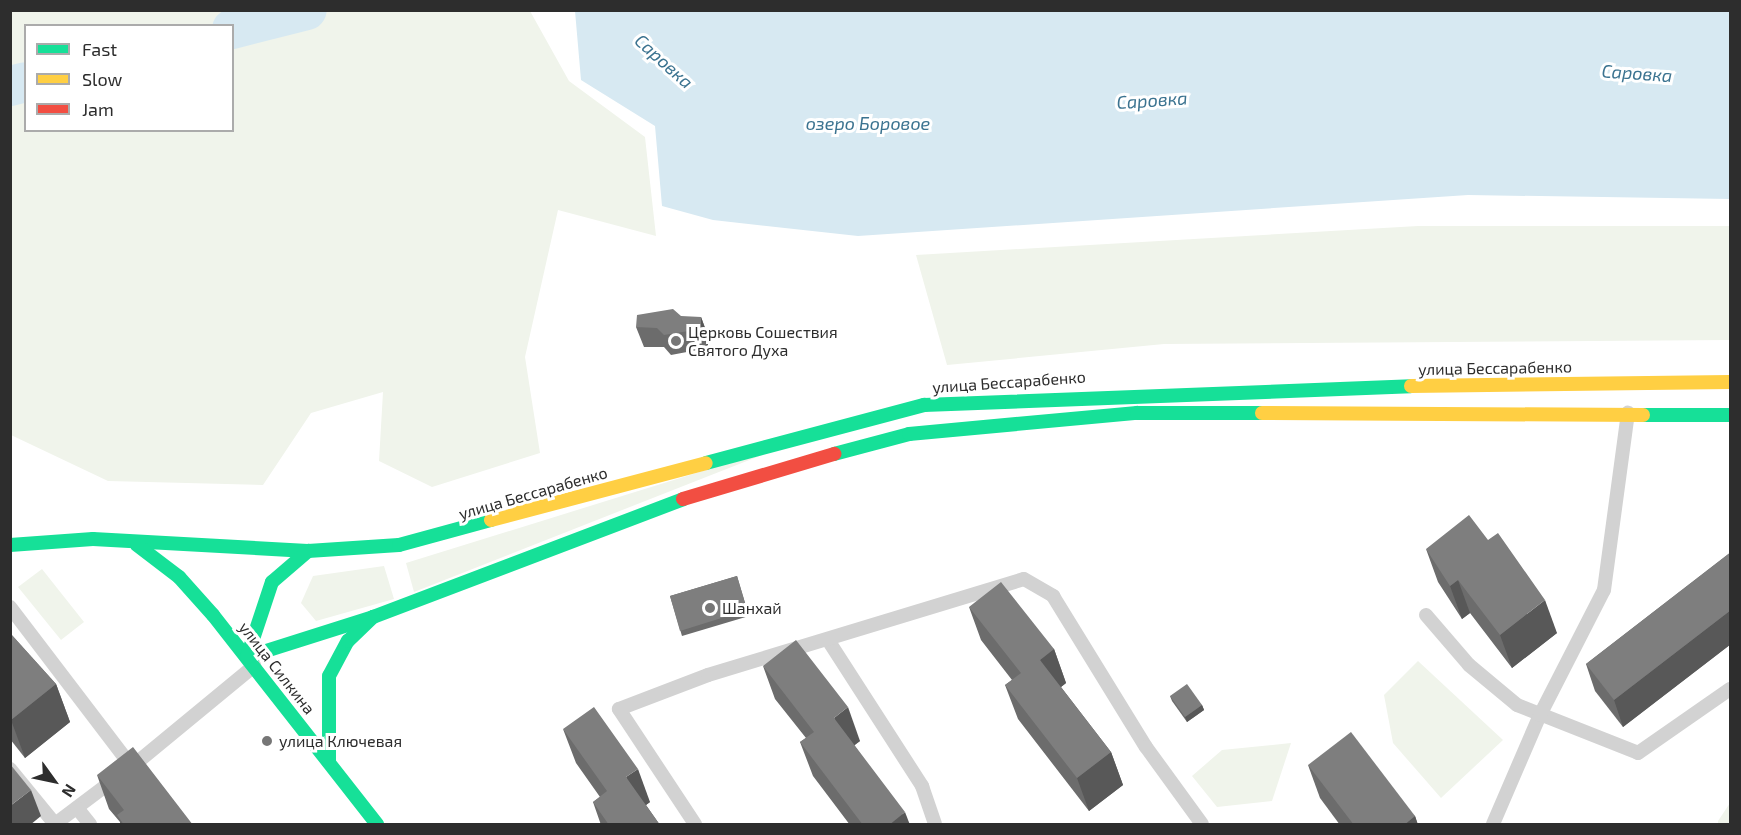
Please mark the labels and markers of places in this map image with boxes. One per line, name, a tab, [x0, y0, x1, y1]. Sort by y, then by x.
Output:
place label: Церковь Сошествия Святого Духа	[688, 322, 838, 360]
marker: Церковь Сошествия Святого Духа	[669, 334, 683, 348]
place label: Шанхай	[722, 598, 782, 618]
marker: Шанхай	[703, 601, 717, 615]
place label: улица Ключевая	[279, 731, 402, 751]
marker: улица Ключевая	[260, 734, 274, 748]

